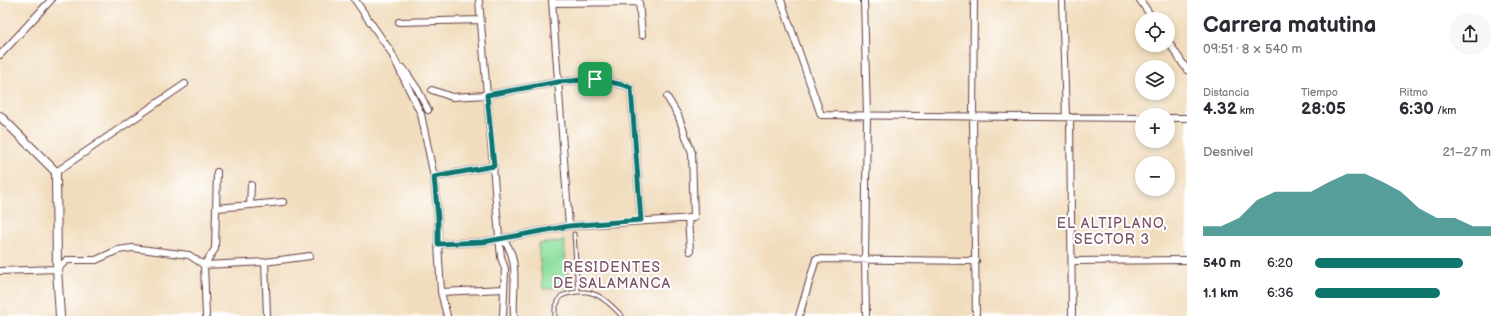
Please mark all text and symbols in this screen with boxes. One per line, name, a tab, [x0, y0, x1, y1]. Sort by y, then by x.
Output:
map controls	[1135, 12, 1175, 196]
button: locate	[1135, 12, 1175, 52]
text: Carrera matutina	[1203, 12, 1376, 39]
button: share	[1449, 13, 1491, 55]
text: 09:51 · 8 × 540 m	[1203, 41, 1302, 57]
button: layers	[1135, 60, 1175, 100]
pin	[578, 62, 612, 96]
icon: arrive	[584, 68, 606, 90]
text: Distancia	[1203, 86, 1249, 99]
text: Tiempo	[1301, 86, 1338, 99]
text: Ritmo	[1399, 86, 1428, 99]
text: 4.32	[1203, 99, 1237, 119]
text: 28:05	[1301, 99, 1346, 119]
text: 6:30	[1399, 99, 1434, 119]
text: km	[1237, 104, 1254, 117]
text: /km	[1434, 104, 1456, 117]
button: +	[1135, 108, 1175, 148]
text: Desnivel	[1203, 144, 1253, 160]
text: 21–27 m	[1442, 144, 1491, 160]
button: −	[1135, 156, 1175, 196]
district label: EL ALTIPLANO, SECTOR 3	[1057, 215, 1167, 248]
text: 540 m	[1203, 255, 1241, 271]
text: 6:20	[1267, 255, 1293, 271]
district label: RESIDENTES DE SALAMANCA	[553, 259, 671, 292]
text: 1.1 km	[1203, 285, 1238, 301]
text: 6:36	[1267, 285, 1294, 301]

